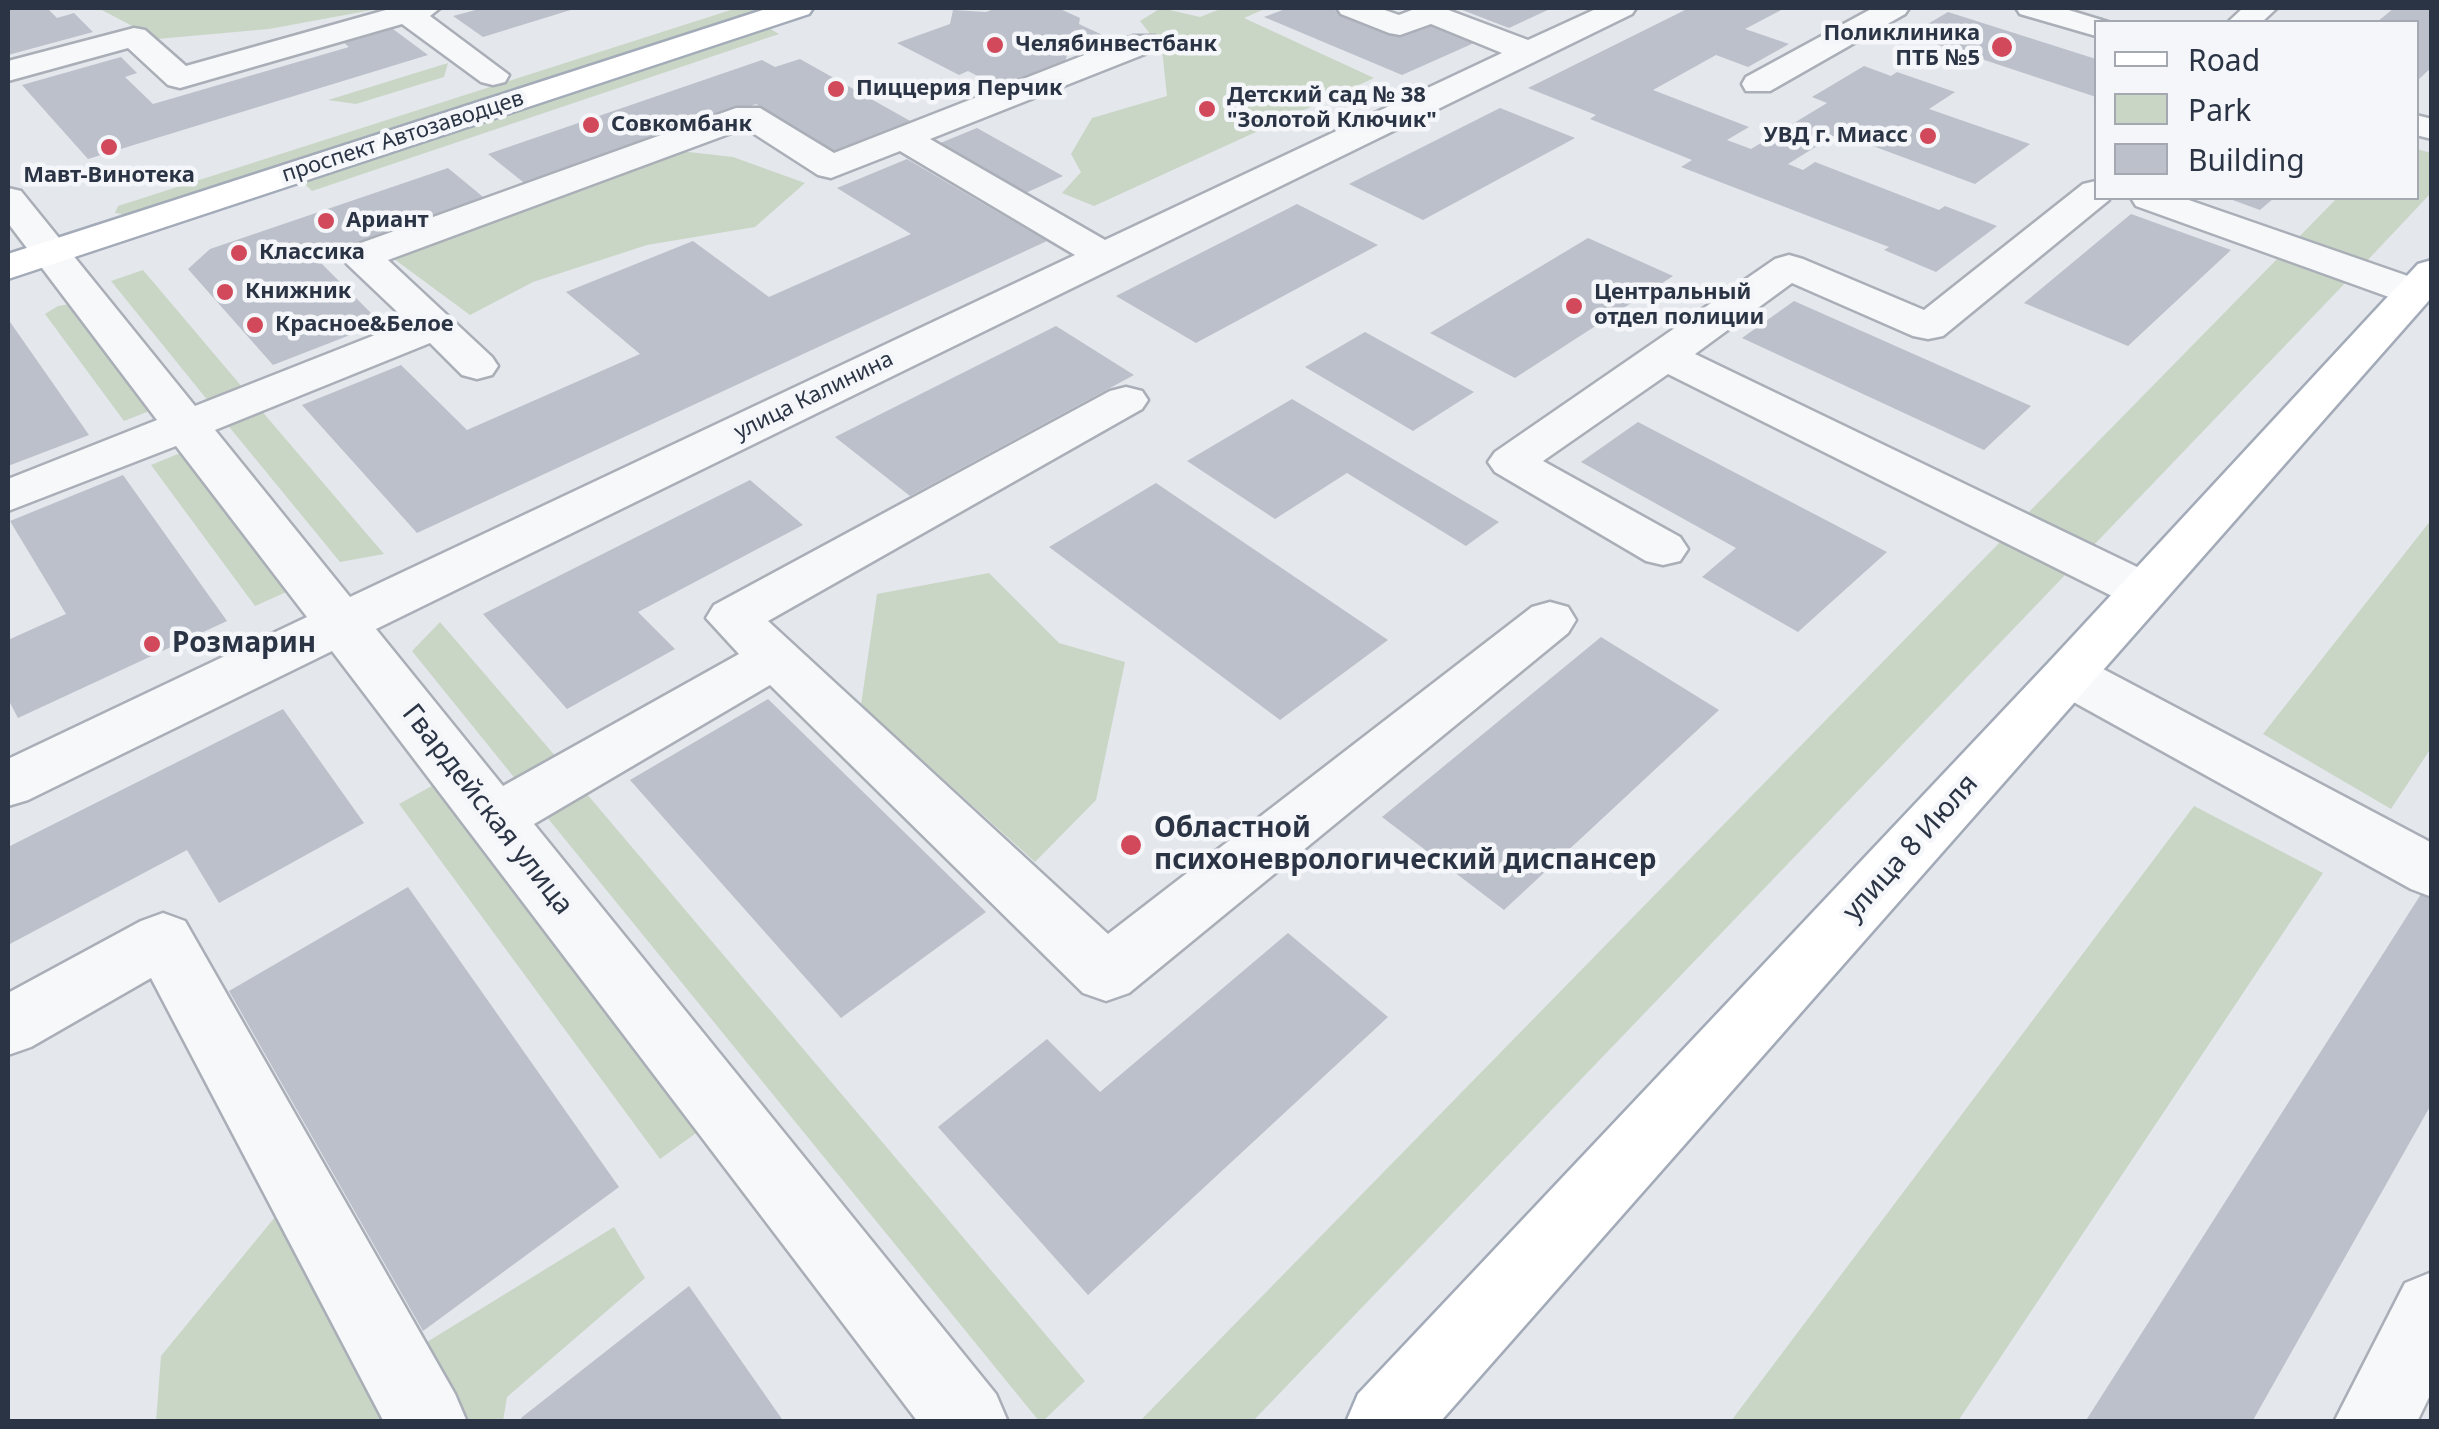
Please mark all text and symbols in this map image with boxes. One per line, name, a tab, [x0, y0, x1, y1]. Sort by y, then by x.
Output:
legend	[2094, 20, 2419, 200]
place label: Поликлиника ПТБ №5	[1823, 21, 1980, 72]
place label: Челябинвестбанк	[1015, 32, 1217, 58]
marker: Челябинвестбанк	[984, 34, 1006, 56]
marker: Поликлиника ПТБ №5	[1989, 34, 2015, 60]
text: Road	[2188, 39, 2260, 80]
place label: Пиццерия Перчик	[856, 76, 1063, 102]
marker: Пиццерия Перчик	[825, 78, 847, 100]
place label: Детский сад № 38 "Золотой Ключик"	[1227, 83, 1437, 134]
street label: проспект Автозаводцев	[279, 85, 527, 189]
text: Park	[2188, 89, 2251, 130]
marker: Детский сад № 38 "Золотой Ключик"	[1196, 98, 1218, 120]
place label: Совкомбанк	[611, 112, 752, 138]
marker: Совкомбанк	[580, 114, 602, 136]
place label: УВД г. Миасс	[1763, 123, 1908, 149]
marker: УВД г. Миасс	[1917, 125, 1939, 147]
marker: Мавт-Винотека	[98, 136, 120, 158]
text: Building	[2188, 139, 2305, 180]
place label: Мавт-Винотека	[23, 163, 195, 189]
place label: Ариант	[346, 208, 429, 234]
marker: Ариант	[315, 210, 337, 232]
place label: Классика	[259, 240, 365, 266]
marker: Классика	[228, 242, 250, 264]
place label: Книжник	[245, 279, 351, 305]
place label: Центральный отдел полиции	[1594, 280, 1764, 332]
marker: Книжник	[214, 281, 236, 303]
marker: Центральный отдел полиции	[1563, 295, 1585, 317]
place label: Красное&Белое	[275, 312, 454, 338]
marker: Красное&Белое	[244, 314, 266, 336]
street label: улица Калинина	[730, 346, 898, 446]
place label: Розмарин	[172, 627, 316, 661]
marker: Розмарин	[141, 633, 163, 655]
street label: Гвардейская улица	[394, 698, 580, 922]
street label: улица 8 Июля	[1836, 768, 1986, 928]
place label: Областной психоневрологический диспансер	[1154, 812, 1657, 878]
marker: Областной психоневрологический диспансер	[1118, 832, 1144, 858]

